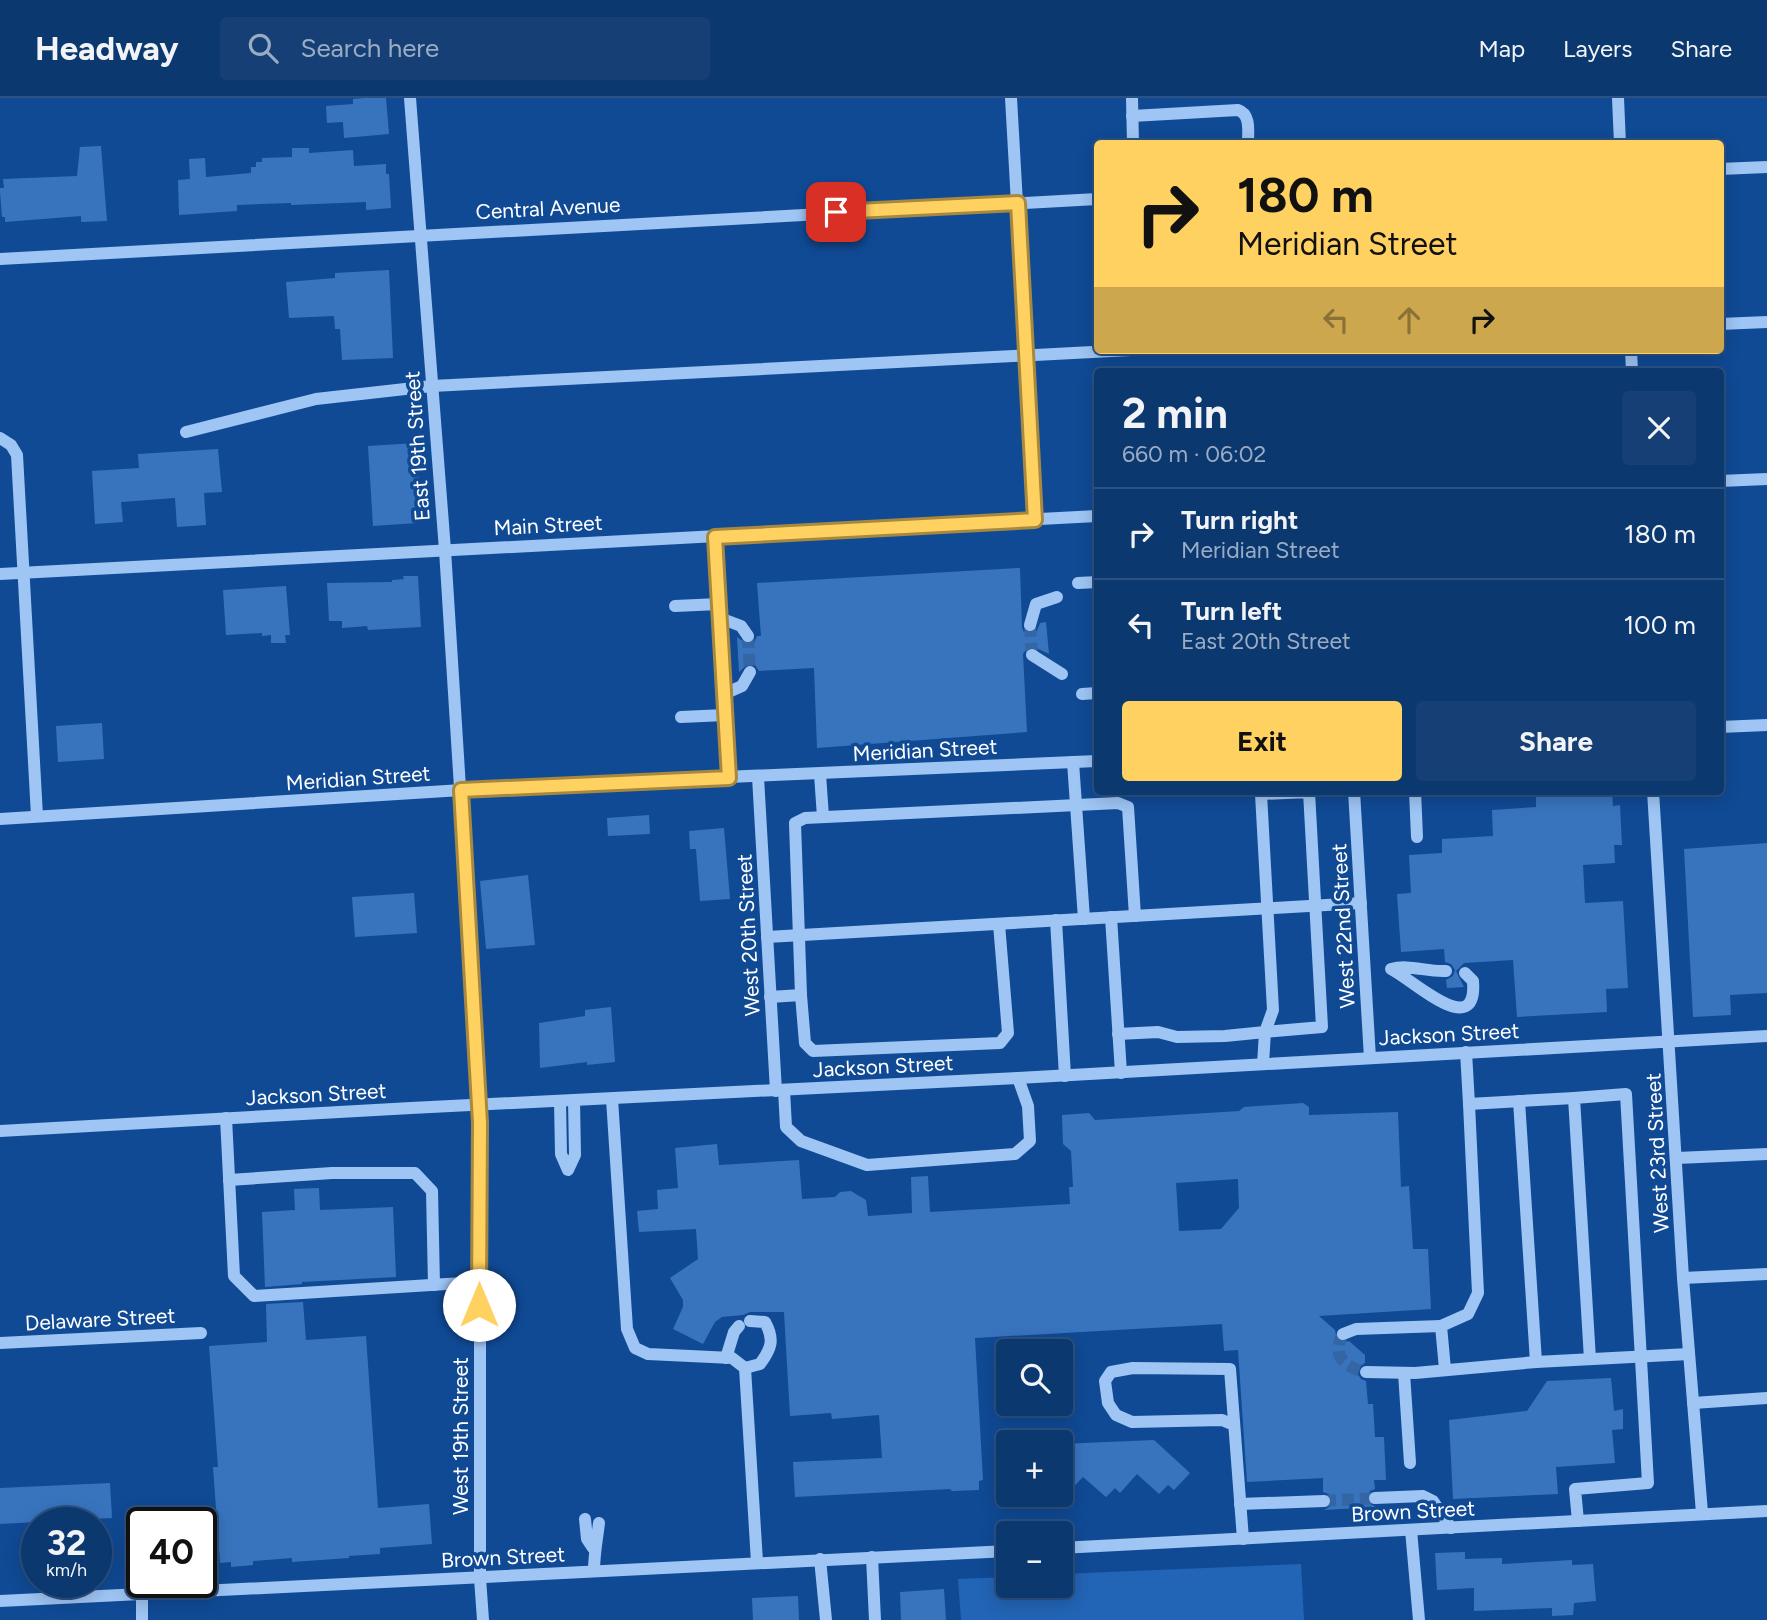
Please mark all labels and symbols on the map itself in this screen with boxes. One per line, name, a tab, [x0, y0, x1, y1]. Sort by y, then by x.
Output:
pin	[806, 182, 866, 242]
street label: Central Avenue	[475, 192, 621, 224]
street label: East 19th Street	[399, 370, 435, 522]
street label: Main Street	[493, 510, 603, 540]
street label: Meridian Street	[852, 734, 998, 766]
street label: Meridian Street	[285, 760, 431, 796]
street label: West 22nd Street	[1326, 843, 1360, 1009]
street label: West 20th Street	[731, 853, 765, 1017]
street label: Jackson Street	[1378, 1018, 1520, 1050]
street label: Jackson Street	[812, 1050, 954, 1082]
street label: West 23rd Street	[1640, 1072, 1674, 1234]
street label: Jackson Street	[245, 1078, 387, 1110]
position arrow	[442, 1268, 516, 1342]
street label: Delaware Street	[24, 1303, 176, 1335]
street label: West 19th Street	[448, 1357, 473, 1515]
street label: Brown Street	[1350, 1495, 1476, 1527]
speed limit sign: 40	[126, 1507, 217, 1598]
street label: Brown Street	[440, 1541, 566, 1573]

